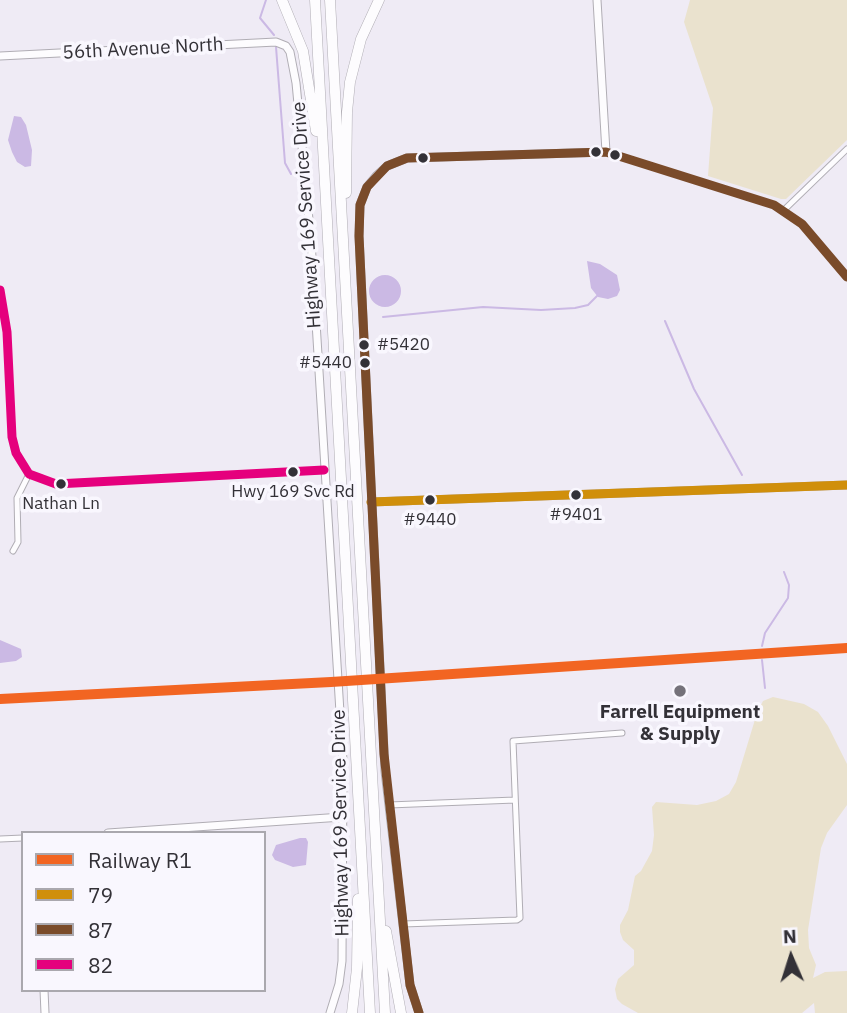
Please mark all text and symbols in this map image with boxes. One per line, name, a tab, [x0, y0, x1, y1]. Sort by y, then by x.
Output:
street label: 56th Avenue North	[62, 33, 224, 65]
street label: Highway 169 Service Drive	[288, 101, 326, 329]
unlabelled marker	[589, 145, 603, 159]
unlabelled marker	[608, 148, 622, 162]
unlabelled marker	[416, 151, 430, 165]
place label: #5420	[377, 335, 430, 355]
marker: #5420	[357, 338, 371, 352]
place label: #5440	[299, 353, 352, 373]
marker: #5440	[358, 356, 372, 370]
marker: Hwy 169 Svc Rd	[286, 465, 300, 479]
marker: Nathan Ln	[54, 477, 68, 491]
place label: Hwy 169 Svc Rd	[231, 482, 355, 502]
marker: #9401	[569, 488, 583, 502]
marker: #9440	[423, 493, 437, 507]
place label: Nathan Ln	[22, 494, 100, 514]
place label: #9401	[550, 505, 602, 525]
place label: #9440	[404, 510, 456, 530]
marker: Farrell Equipment & Supply	[672, 683, 688, 699]
place label: Farrell Equipment & Supply	[600, 702, 760, 746]
street label: Highway 169 Service Drive	[328, 709, 354, 937]
legend	[21, 831, 266, 992]
text: Railway R1	[88, 846, 192, 874]
text: 79	[88, 881, 113, 909]
text: 87	[88, 916, 113, 944]
north arrow	[756, 922, 826, 992]
text: N	[782, 924, 797, 948]
text: 82	[88, 951, 113, 979]

